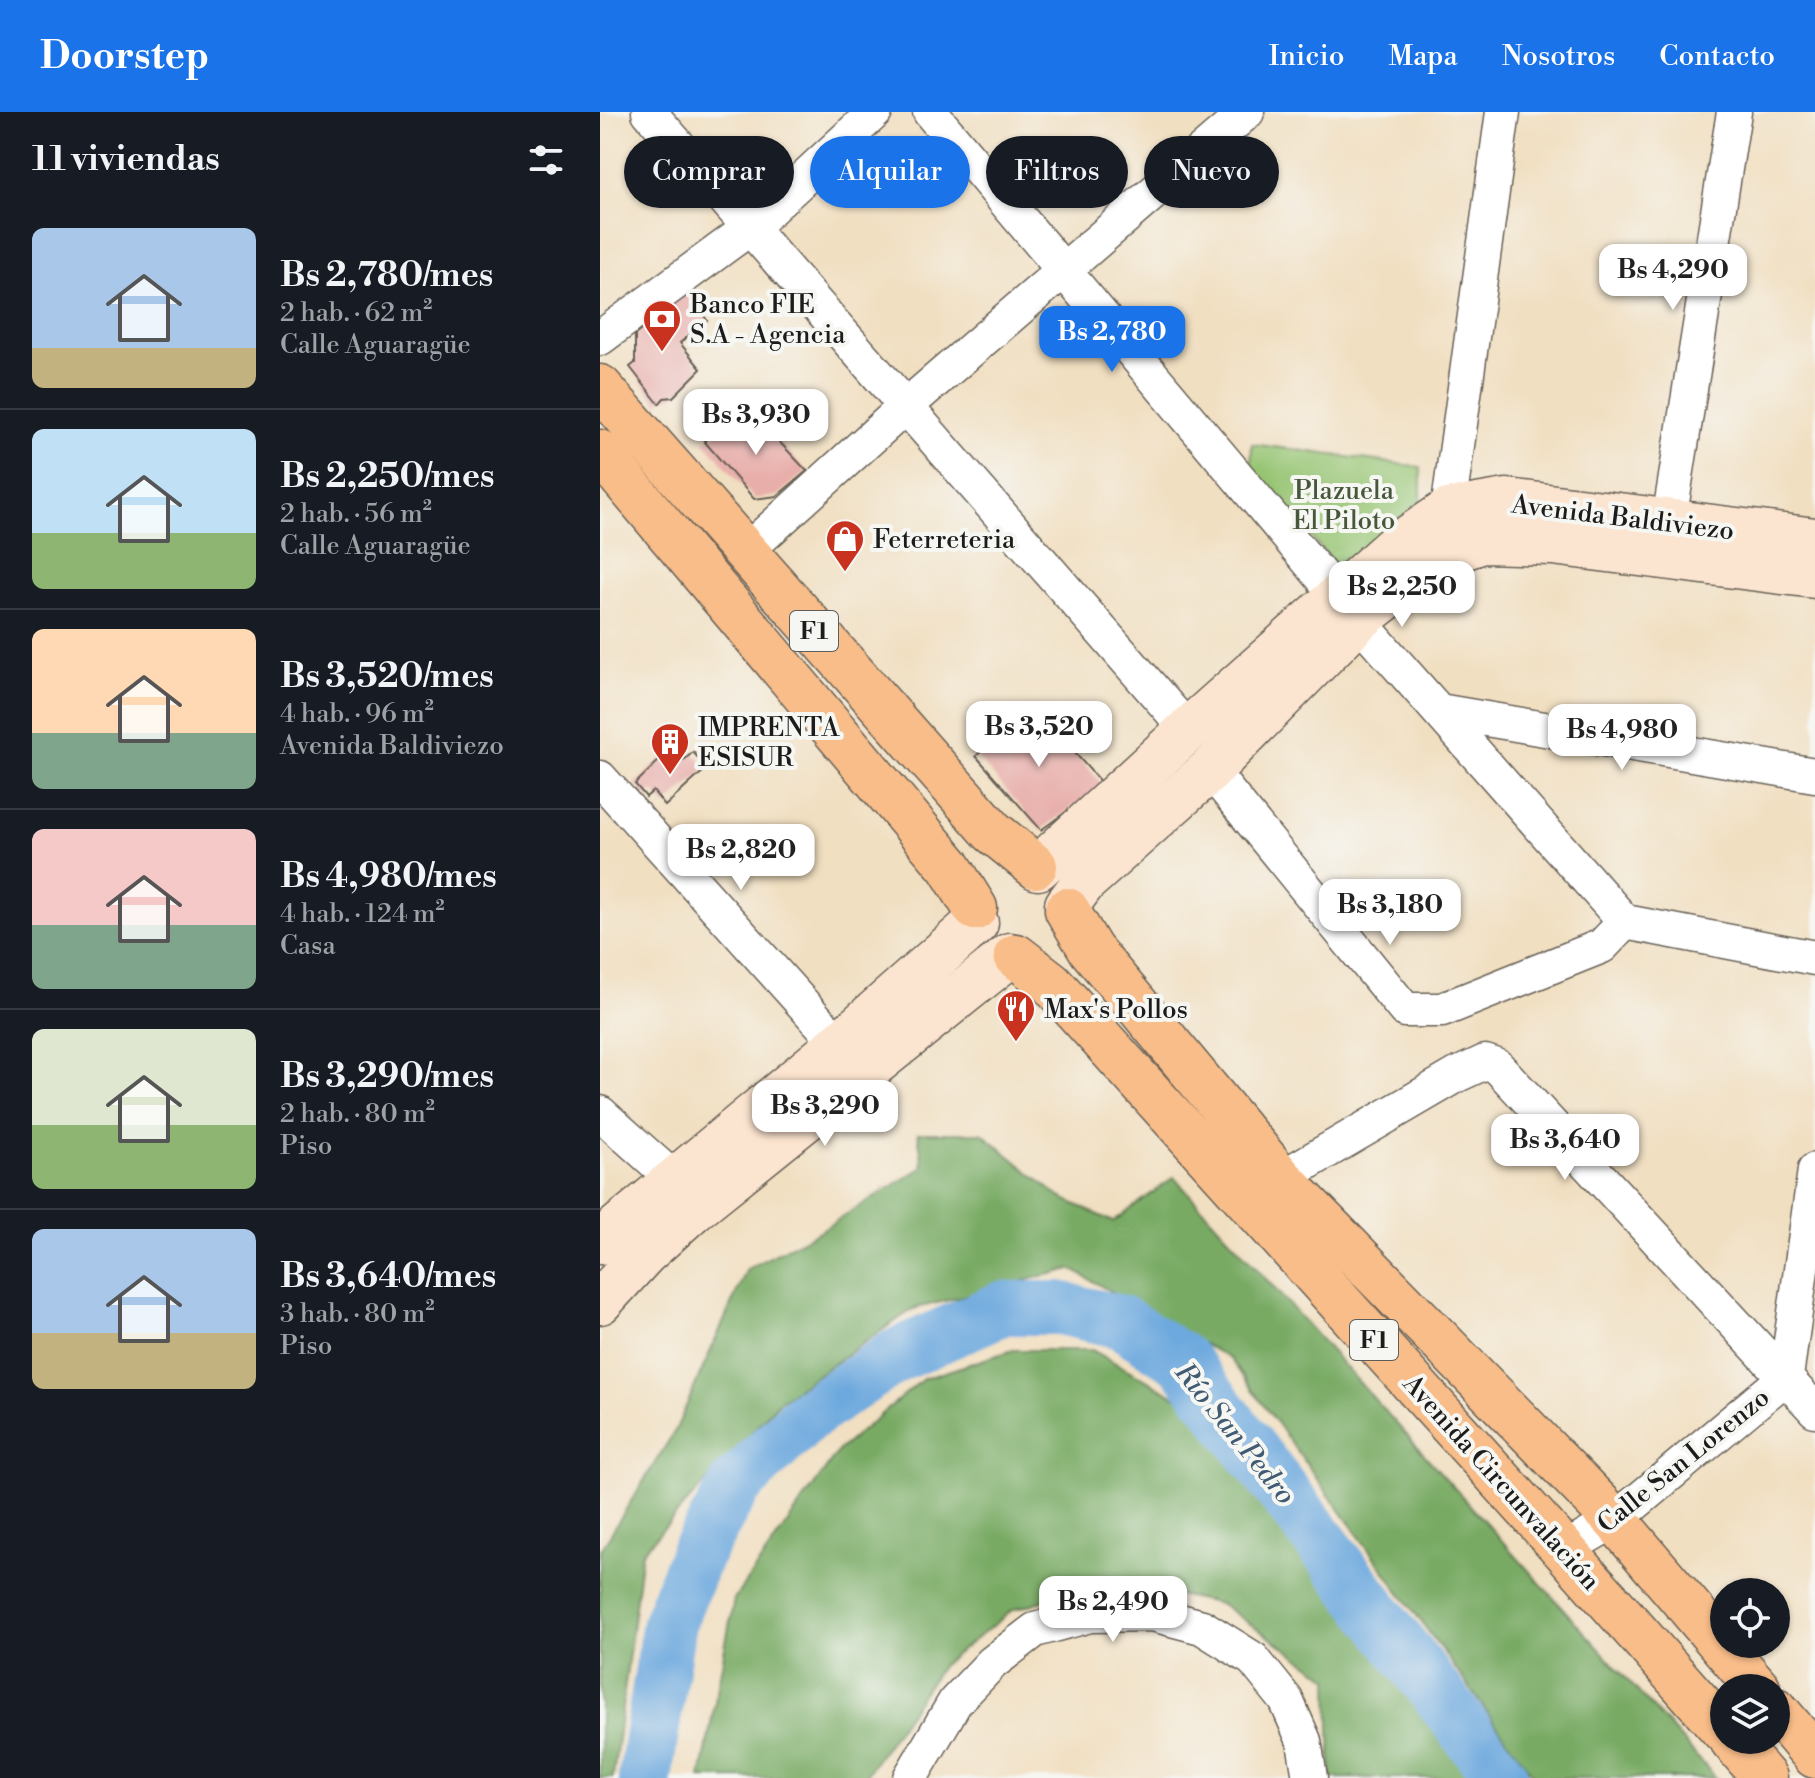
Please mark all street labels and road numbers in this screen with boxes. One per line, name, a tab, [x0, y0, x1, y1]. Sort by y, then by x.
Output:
street label: Avenida Baldiviezo	[1509, 488, 1736, 548]
road number: F1	[790, 611, 838, 651]
road number: F1	[1350, 1320, 1398, 1360]
street label: Avenida Circunvalación	[1395, 1368, 1606, 1597]
street label: Calle San Lorenzo	[1591, 1382, 1776, 1540]

